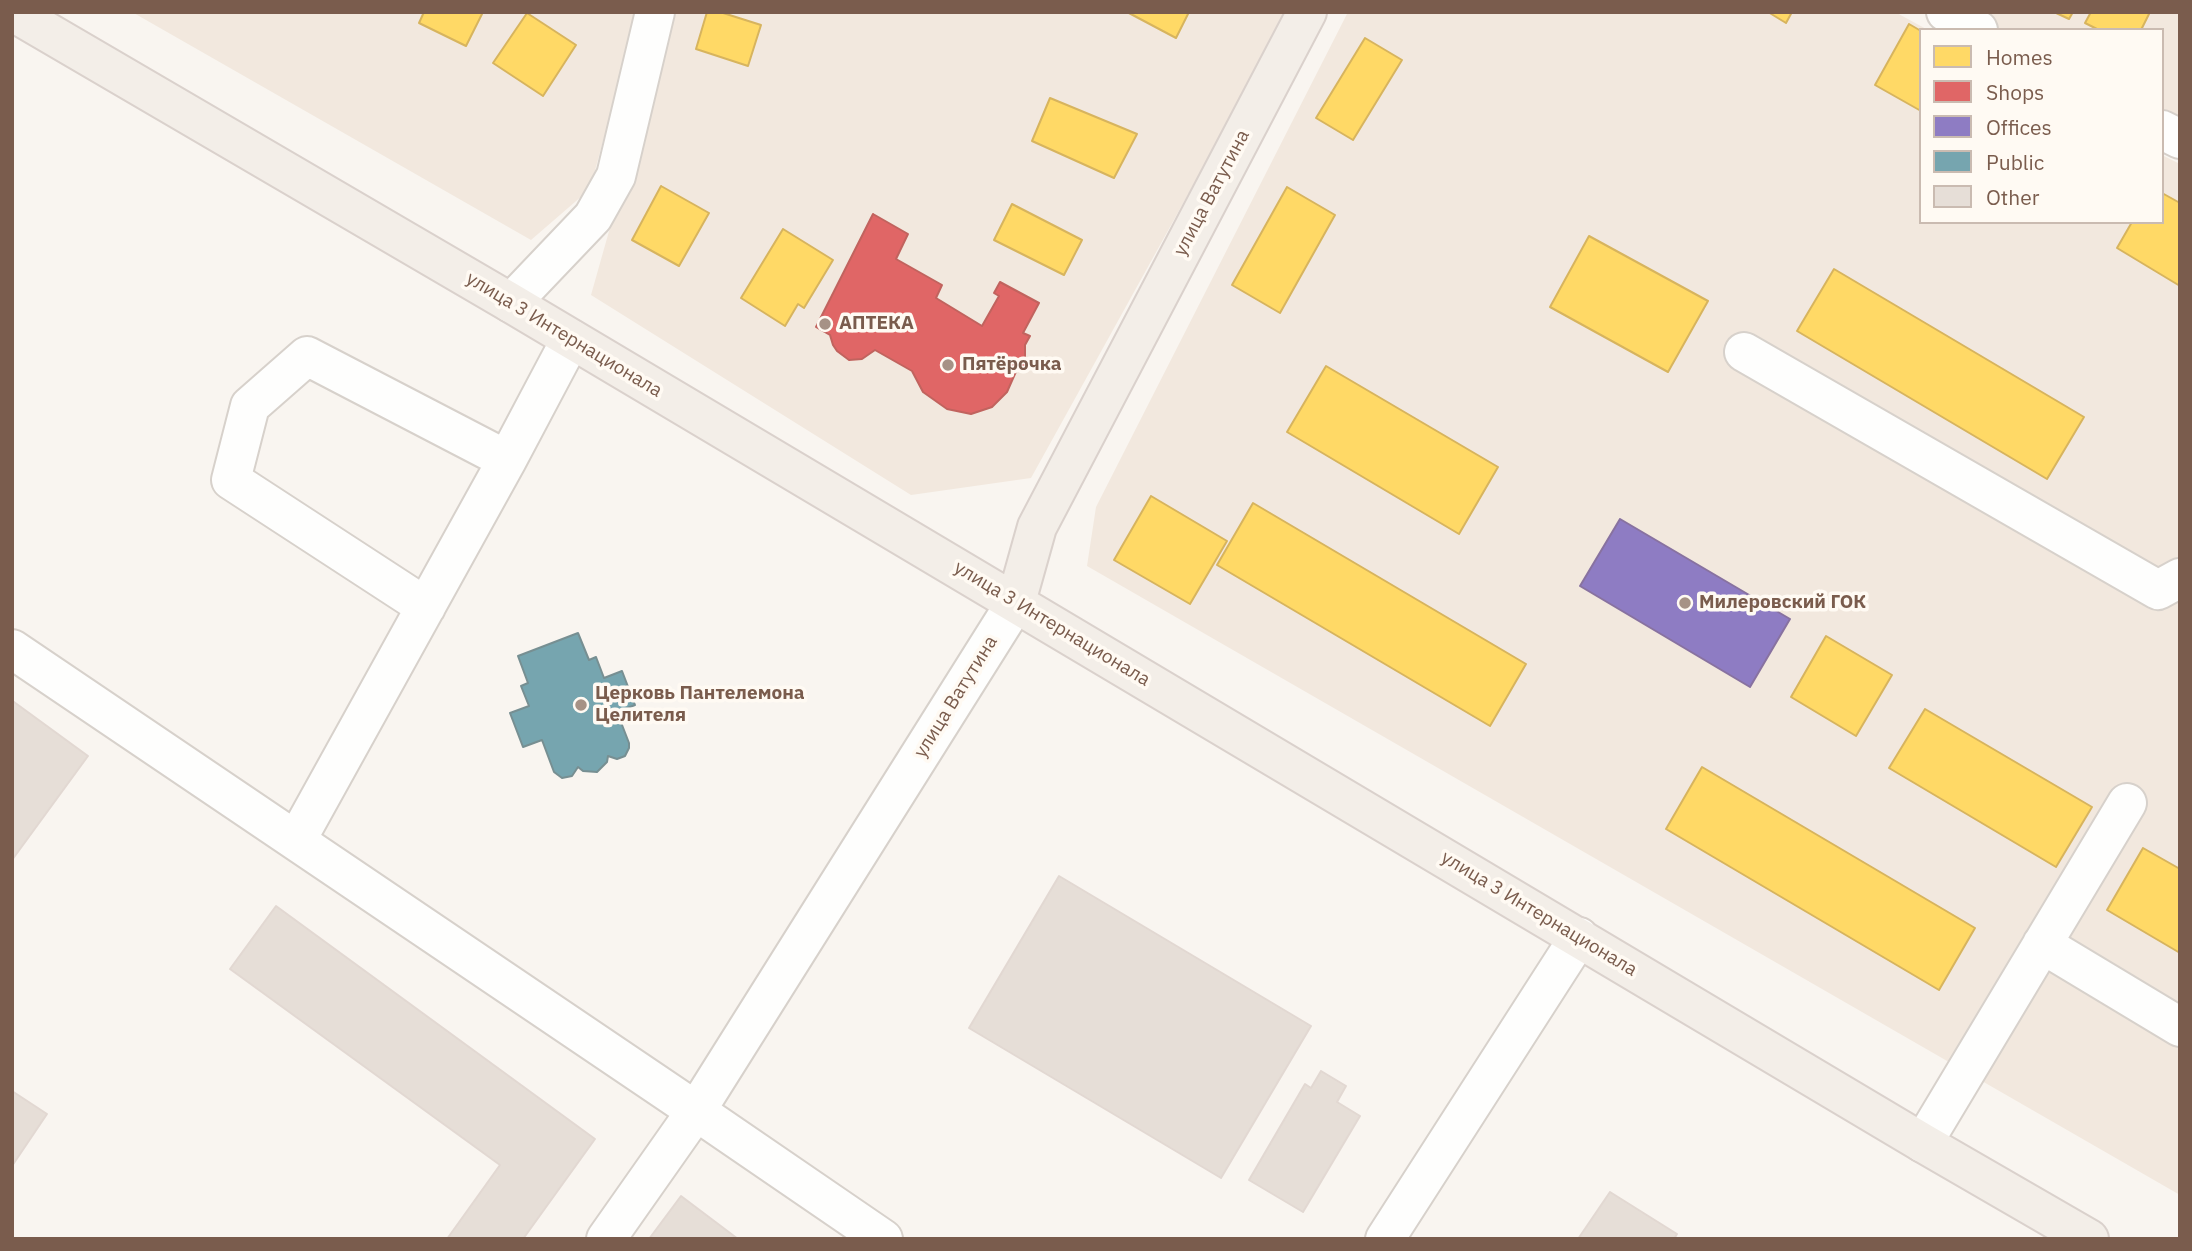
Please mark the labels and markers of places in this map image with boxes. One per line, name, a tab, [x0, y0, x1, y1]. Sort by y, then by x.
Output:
place label: АПТЕКА	[839, 313, 914, 335]
marker: АПТЕКА	[817, 316, 833, 332]
place label: Пятёрочка	[962, 354, 1062, 376]
marker: Пятёрочка	[940, 357, 956, 373]
place label: Милеровский ГОК	[1699, 592, 1866, 614]
marker: Милеровский ГОК	[1677, 595, 1693, 611]
place label: Церковь Пантелемона Целителя	[595, 683, 805, 727]
marker: Церковь Пантелемона Целителя	[573, 697, 589, 713]

